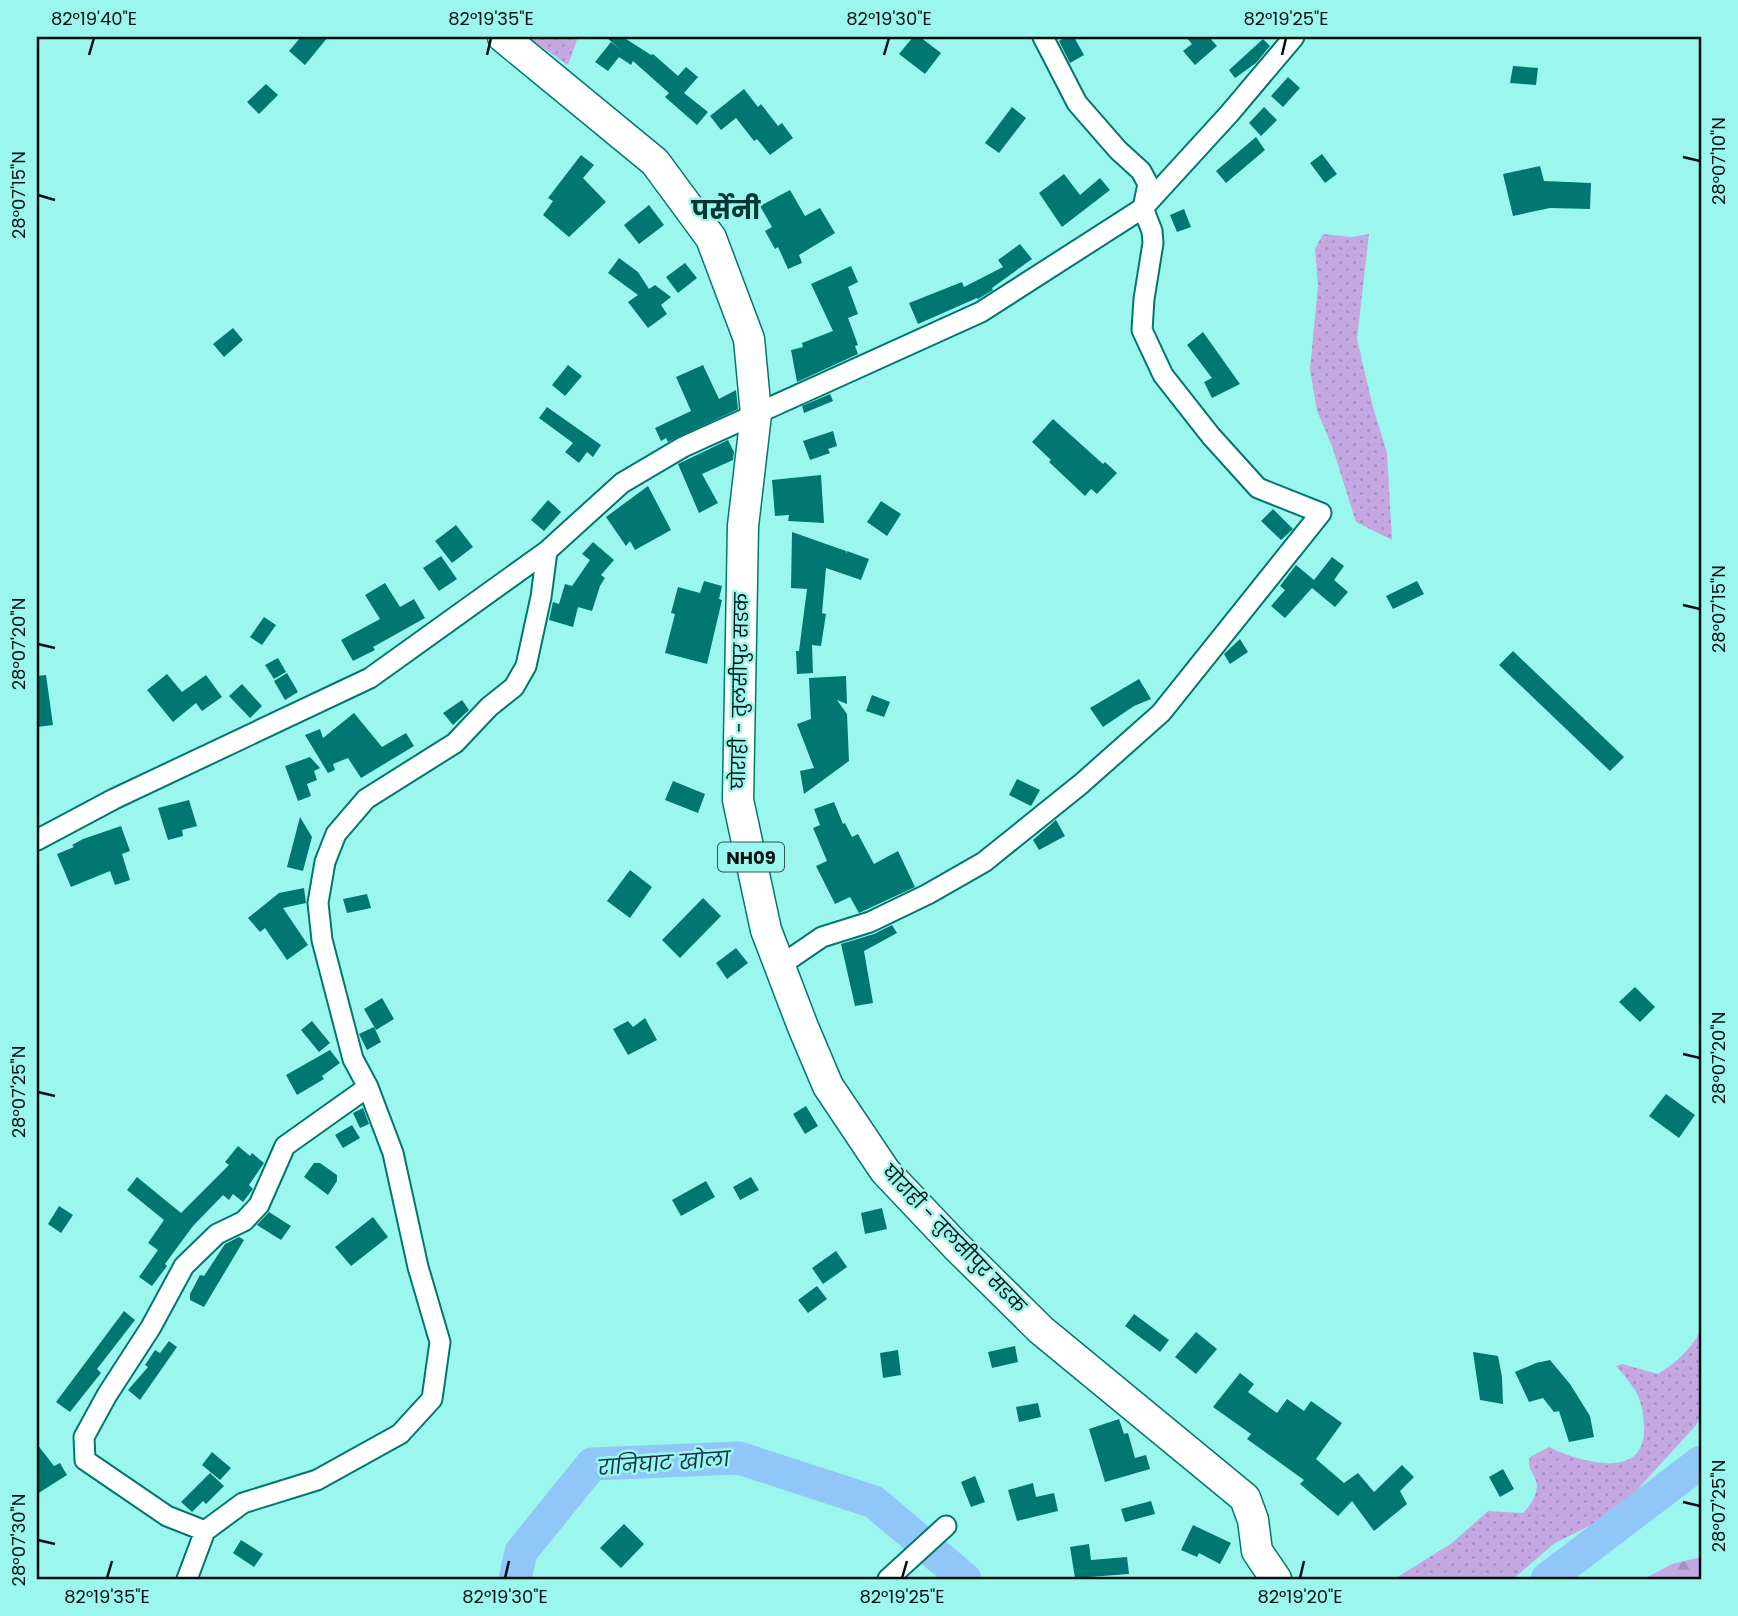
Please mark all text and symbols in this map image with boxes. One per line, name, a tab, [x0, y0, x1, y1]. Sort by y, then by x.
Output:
text: 82°19'40"E	[51, 6, 137, 31]
text: 82°19'35"E	[448, 6, 534, 31]
text: 82°19'30"E	[846, 6, 932, 31]
text: 82°19'25"E	[1243, 6, 1329, 31]
text: 28°07'10"N	[1706, 117, 1731, 205]
text: 28°07'15"N	[6, 151, 31, 239]
district label: पर्सेनी	[691, 192, 761, 228]
text: 28°07'15"N	[1706, 565, 1731, 653]
street label: घोराही - तुलसीपुर सडक	[725, 591, 755, 791]
text: 28°07'20"N	[6, 598, 31, 690]
road number: NH09	[718, 842, 784, 872]
text: 28°07'20"N	[1706, 1012, 1731, 1104]
text: 28°07'25"N	[6, 1046, 31, 1138]
street label: घोराही - तुलसीपुर सडक	[875, 1158, 1033, 1320]
water label: रानिघाट खोला	[597, 1444, 734, 1482]
text: 28°07'25"N	[1706, 1460, 1731, 1552]
text: 28°07'30"N	[6, 1494, 31, 1586]
text: 82°19'35"E	[64, 1584, 150, 1609]
text: 82°19'30"E	[462, 1584, 548, 1609]
text: 82°19'25"E	[859, 1584, 945, 1609]
text: 82°19'20"E	[1257, 1584, 1343, 1609]

